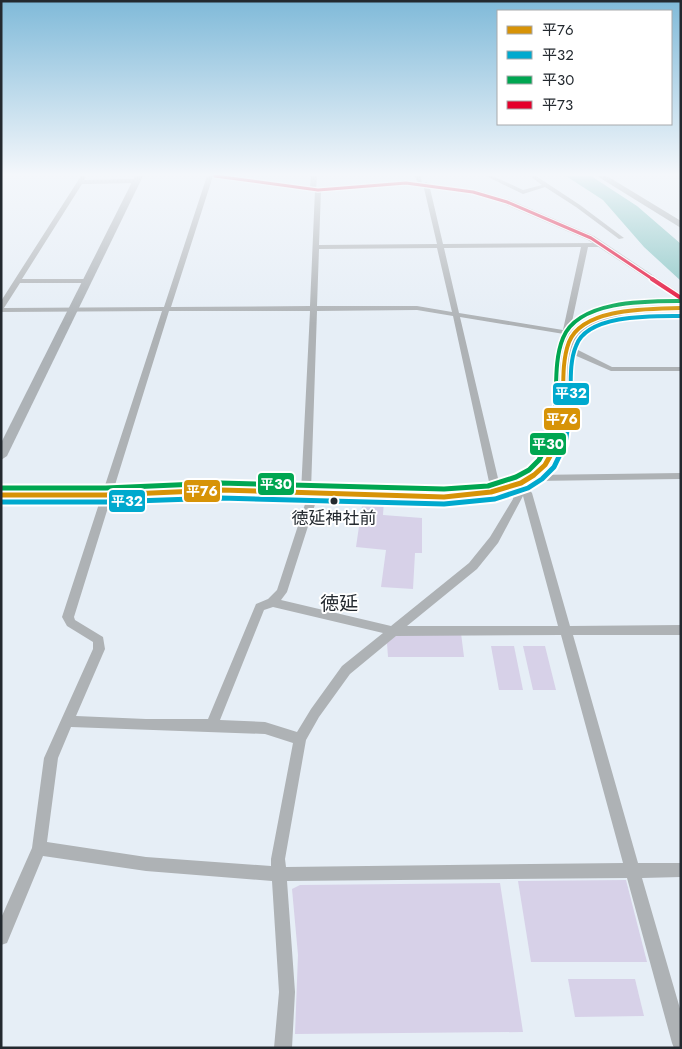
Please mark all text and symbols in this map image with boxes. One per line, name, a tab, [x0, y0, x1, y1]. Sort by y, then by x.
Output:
legend	[497, 10, 672, 125]
text: 平76	[542, 19, 574, 41]
text: 平32	[542, 44, 574, 66]
text: 平30	[542, 69, 574, 91]
text: 平73	[542, 94, 573, 116]
line badge: 平32	[552, 382, 590, 406]
text: 平32	[555, 383, 587, 403]
line badge: 平76	[543, 407, 581, 431]
text: 平76	[546, 409, 578, 429]
line badge: 平30	[529, 432, 567, 456]
text: 平30	[532, 434, 564, 454]
line badge: 平30	[257, 472, 295, 496]
text: 平30	[260, 474, 292, 494]
line badge: 平76	[183, 479, 221, 503]
text: 平76	[186, 481, 218, 501]
line badge: 平32	[108, 489, 146, 513]
text: 平32	[111, 491, 143, 511]
marker: 徳延神社前	[329, 496, 339, 506]
place label: 徳延神社前	[292, 506, 377, 530]
district label: 徳延	[320, 590, 358, 617]

